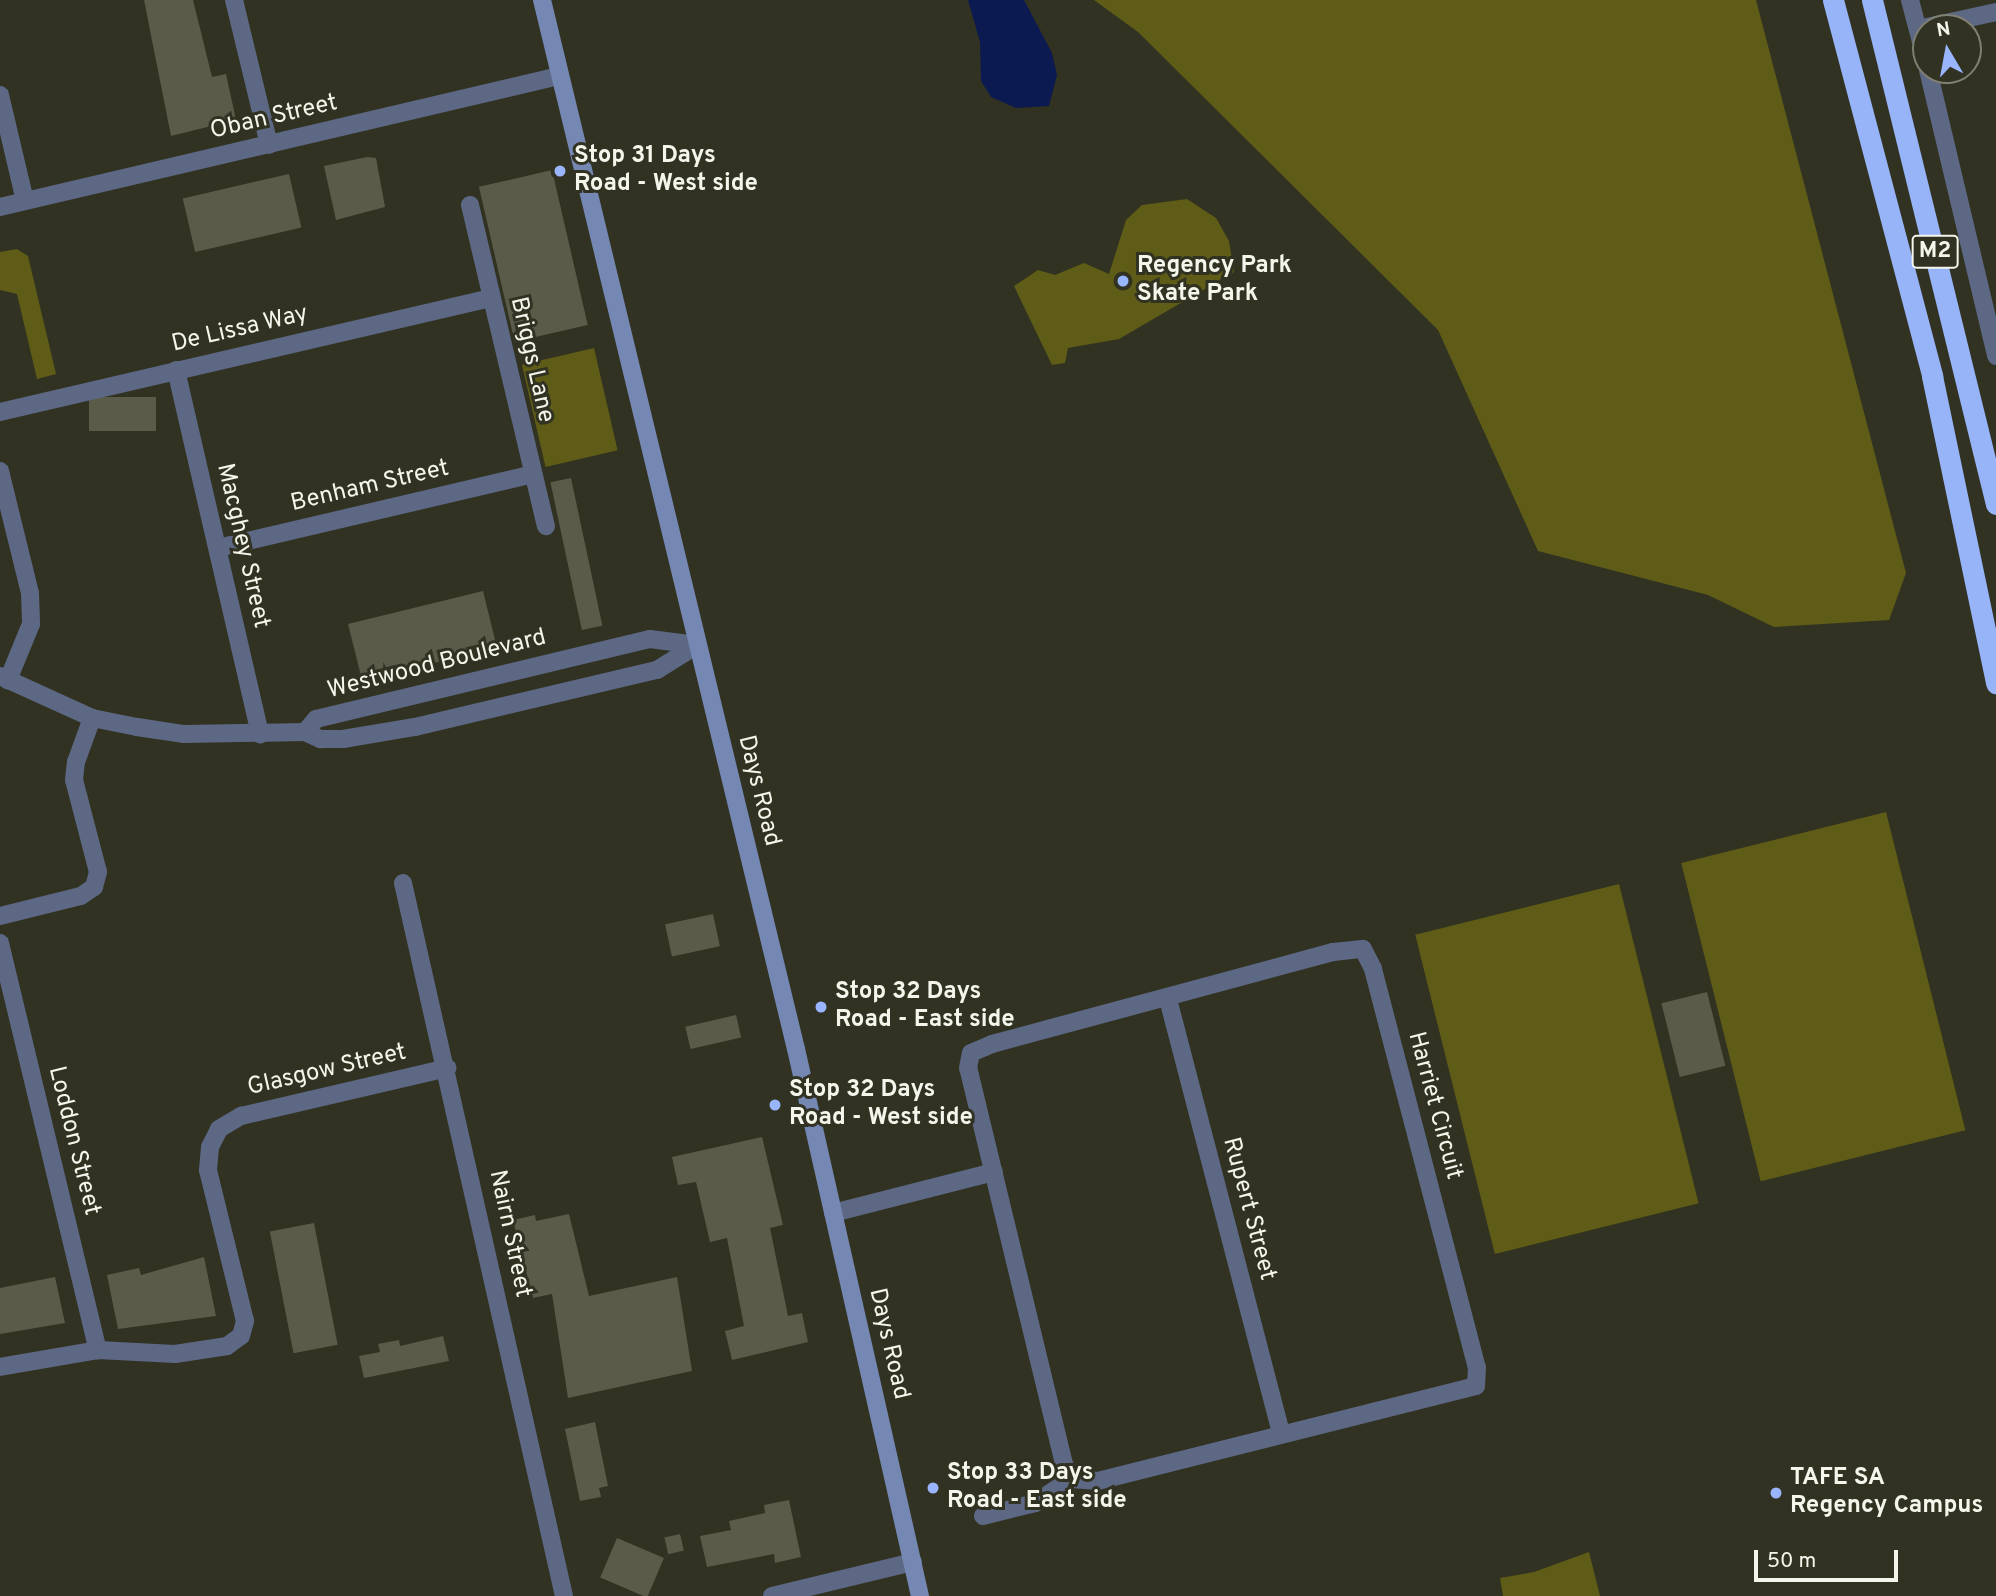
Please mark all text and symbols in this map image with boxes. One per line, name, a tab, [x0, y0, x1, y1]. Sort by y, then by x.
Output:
north arrow	[1912, 14, 1982, 84]
text: N	[1935, 17, 1953, 43]
street label: Oban Street	[208, 89, 340, 147]
place label: Stop 31 Days Road - West side	[574, 143, 758, 199]
marker: Stop 31 Days Road - West side	[552, 163, 568, 179]
road number: M2	[1910, 232, 1960, 272]
place label: Regency Park Skate Park	[1137, 253, 1292, 309]
marker: Regency Park Skate Park	[1115, 273, 1131, 289]
street label: Briggs Lane	[503, 294, 559, 426]
street label: De Lissa Way	[169, 300, 311, 360]
street label: Benham Street	[288, 455, 452, 519]
street label: Macghey Street	[209, 461, 275, 631]
street label: Westwood Boulevard	[325, 624, 549, 706]
street label: Days Road	[730, 733, 786, 849]
place label: Stop 32 Days Road - East side	[835, 979, 1015, 1035]
marker: Stop 32 Days Road - East side	[813, 999, 829, 1015]
street label: Harriet Circuit	[1400, 1029, 1468, 1183]
street label: Glasgow Street	[245, 1039, 409, 1103]
street label: Loddon Street	[41, 1063, 105, 1219]
place label: Stop 32 Days Road - West side	[789, 1077, 973, 1133]
marker: Stop 32 Days Road - West side	[767, 1097, 783, 1113]
street label: Rupert Street	[1215, 1134, 1281, 1284]
street label: Nairn Street	[481, 1168, 537, 1300]
street label: Days Road	[861, 1286, 915, 1402]
place label: Stop 33 Days Road - East side	[947, 1460, 1127, 1516]
place label: TAFE SA Regency Campus	[1790, 1465, 1983, 1521]
marker: Stop 33 Days Road - East side	[925, 1480, 941, 1496]
marker: TAFE SA Regency Campus	[1768, 1485, 1784, 1501]
scale bar	[1758, 1536, 1902, 1580]
text: 50 m	[1767, 1548, 1816, 1575]

